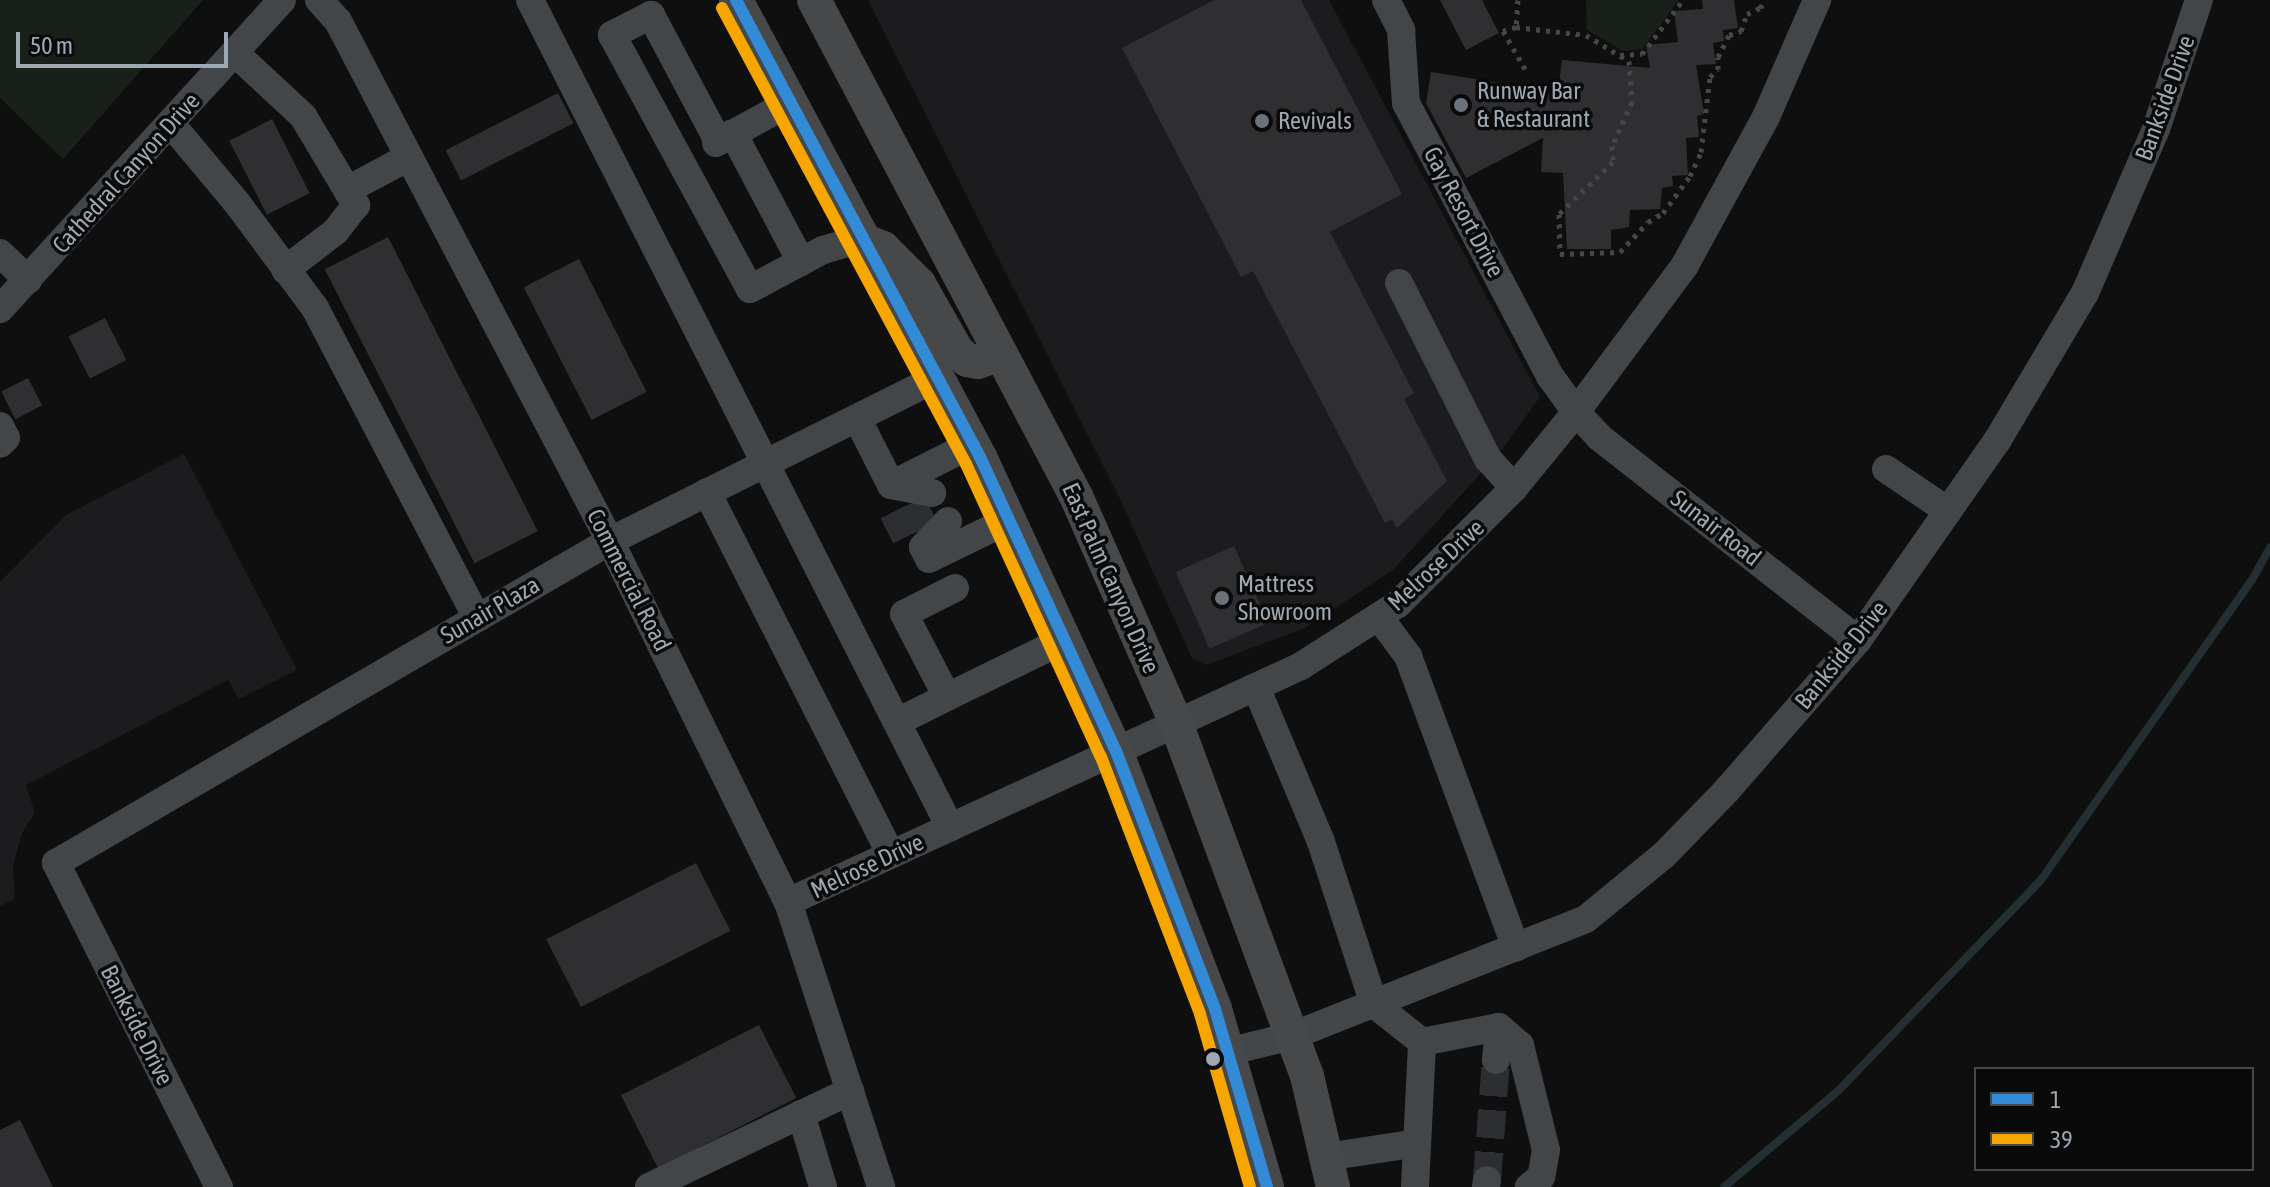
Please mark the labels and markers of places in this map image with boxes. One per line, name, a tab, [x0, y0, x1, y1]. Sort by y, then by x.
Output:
place label: Runway Bar & Restaurant	[1477, 77, 1590, 133]
marker: Runway Bar & Restaurant	[1452, 96, 1470, 114]
place label: Revivals	[1278, 107, 1352, 135]
marker: Revivals	[1253, 112, 1271, 130]
place label: Mattress Showroom	[1238, 570, 1332, 626]
marker: Mattress Showroom	[1213, 589, 1231, 607]
unlabelled marker	[1205, 1051, 1221, 1067]

